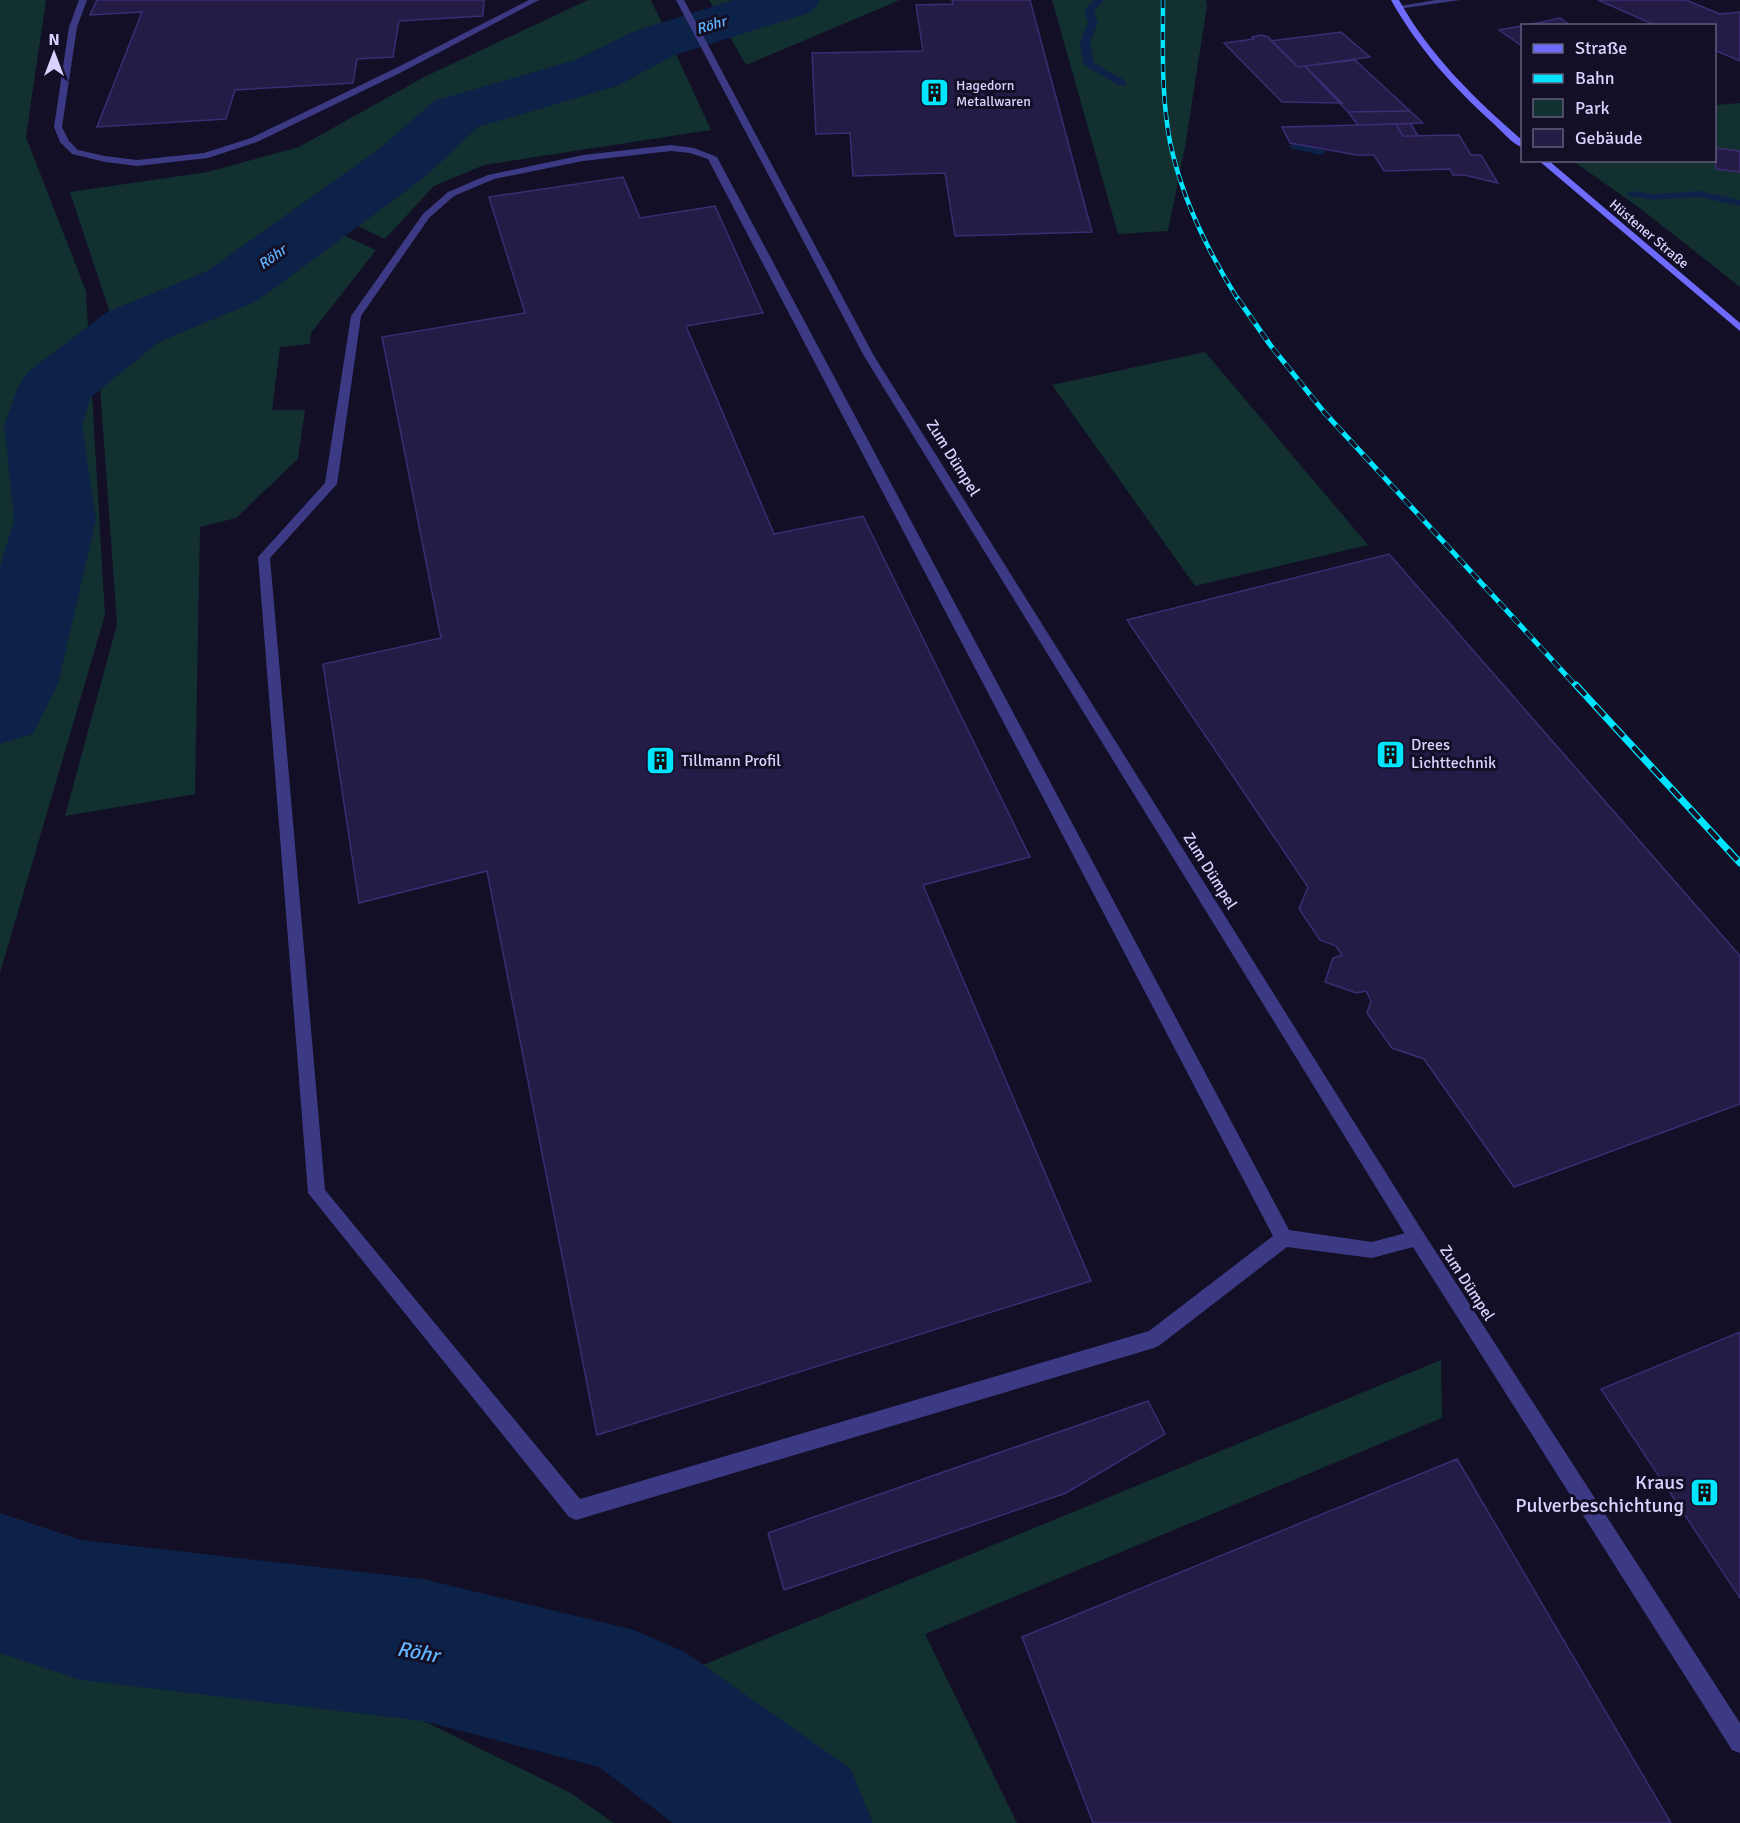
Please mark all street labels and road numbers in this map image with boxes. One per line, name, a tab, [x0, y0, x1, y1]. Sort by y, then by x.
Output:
street label: Hüstener Straße	[1606, 196, 1692, 272]
street label: Zum Dümpel	[922, 416, 985, 500]
street label: Zum Dümpel	[1179, 829, 1242, 913]
street label: Zum Dümpel	[1435, 1241, 1499, 1325]

